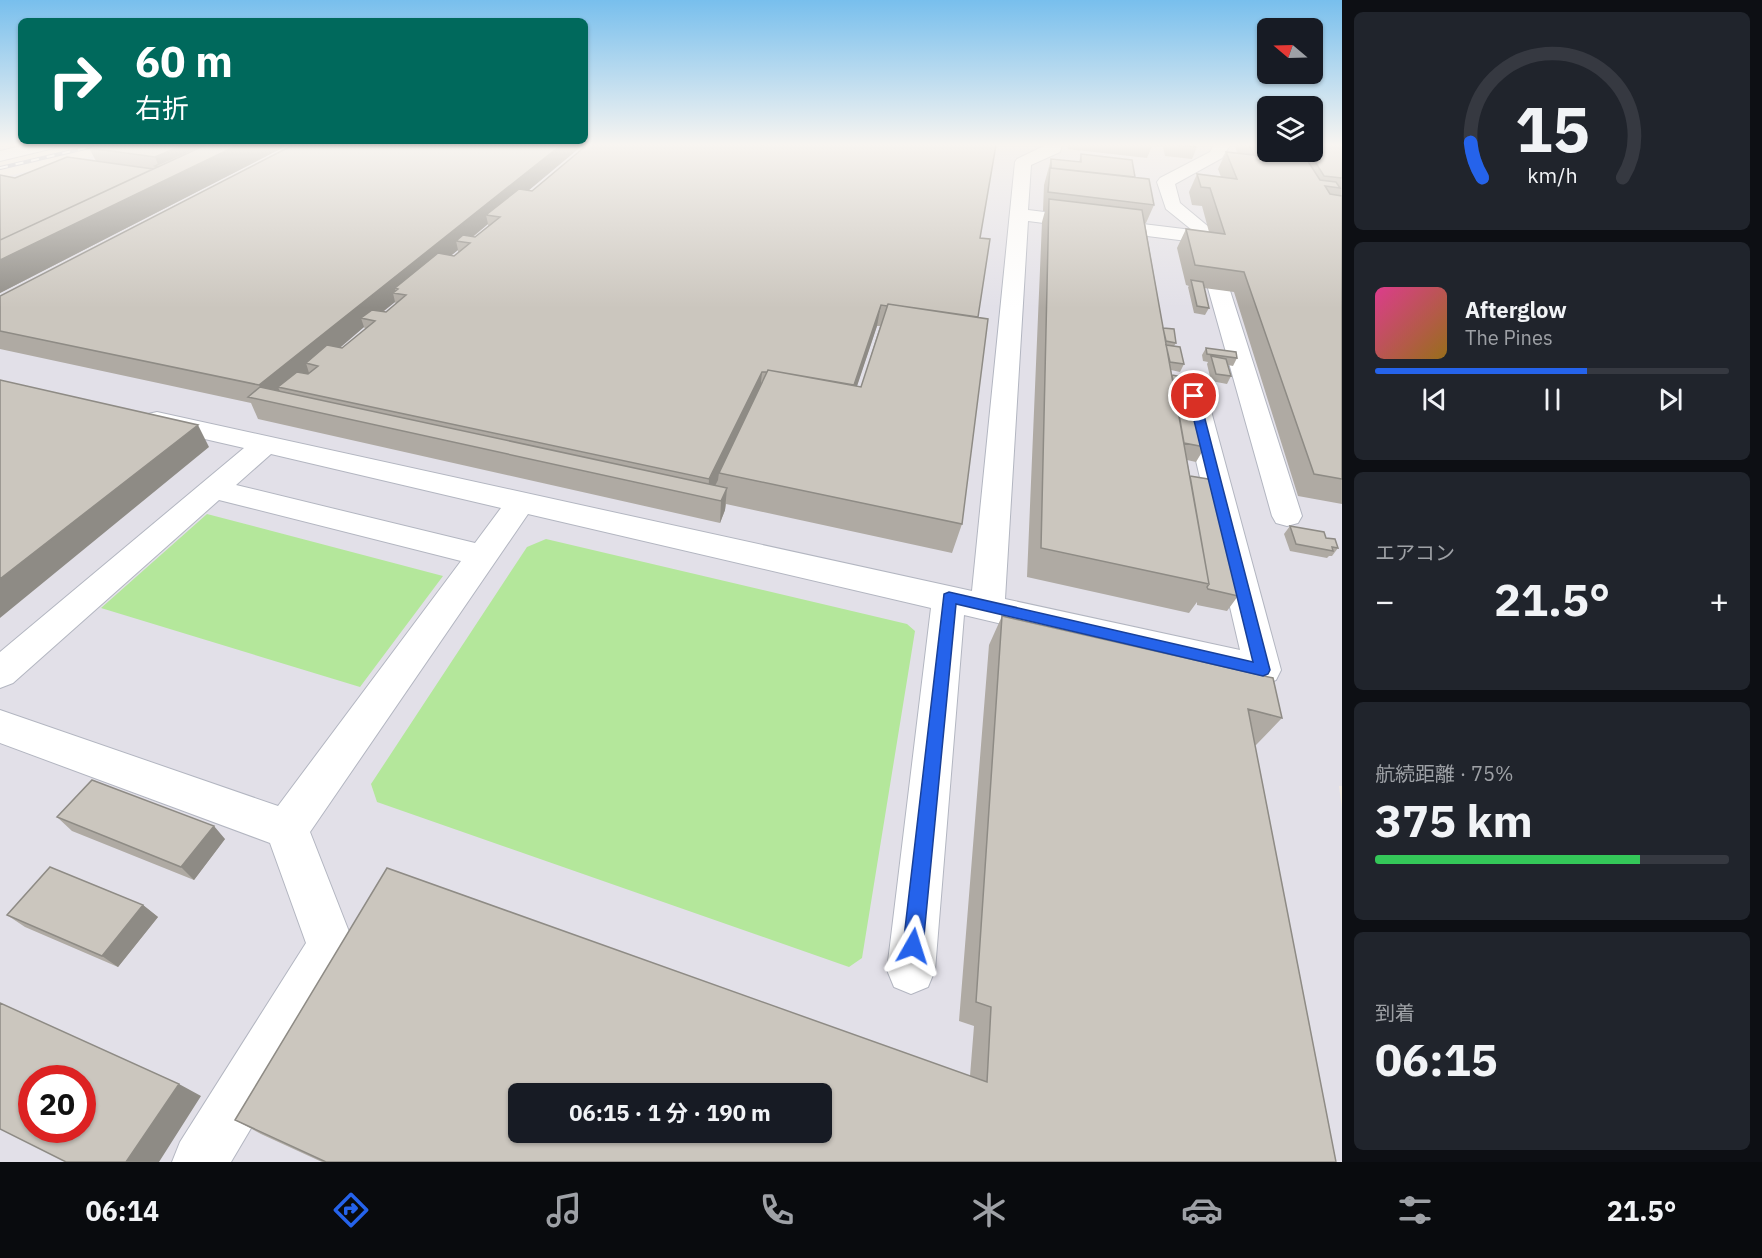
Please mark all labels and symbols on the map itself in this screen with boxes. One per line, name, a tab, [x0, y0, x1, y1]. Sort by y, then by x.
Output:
north arrow	[1257, 18, 1323, 84]
pin	[1168, 370, 1219, 421]
position arrow	[881, 914, 945, 978]
speed limit sign: 20	[18, 1065, 96, 1143]

